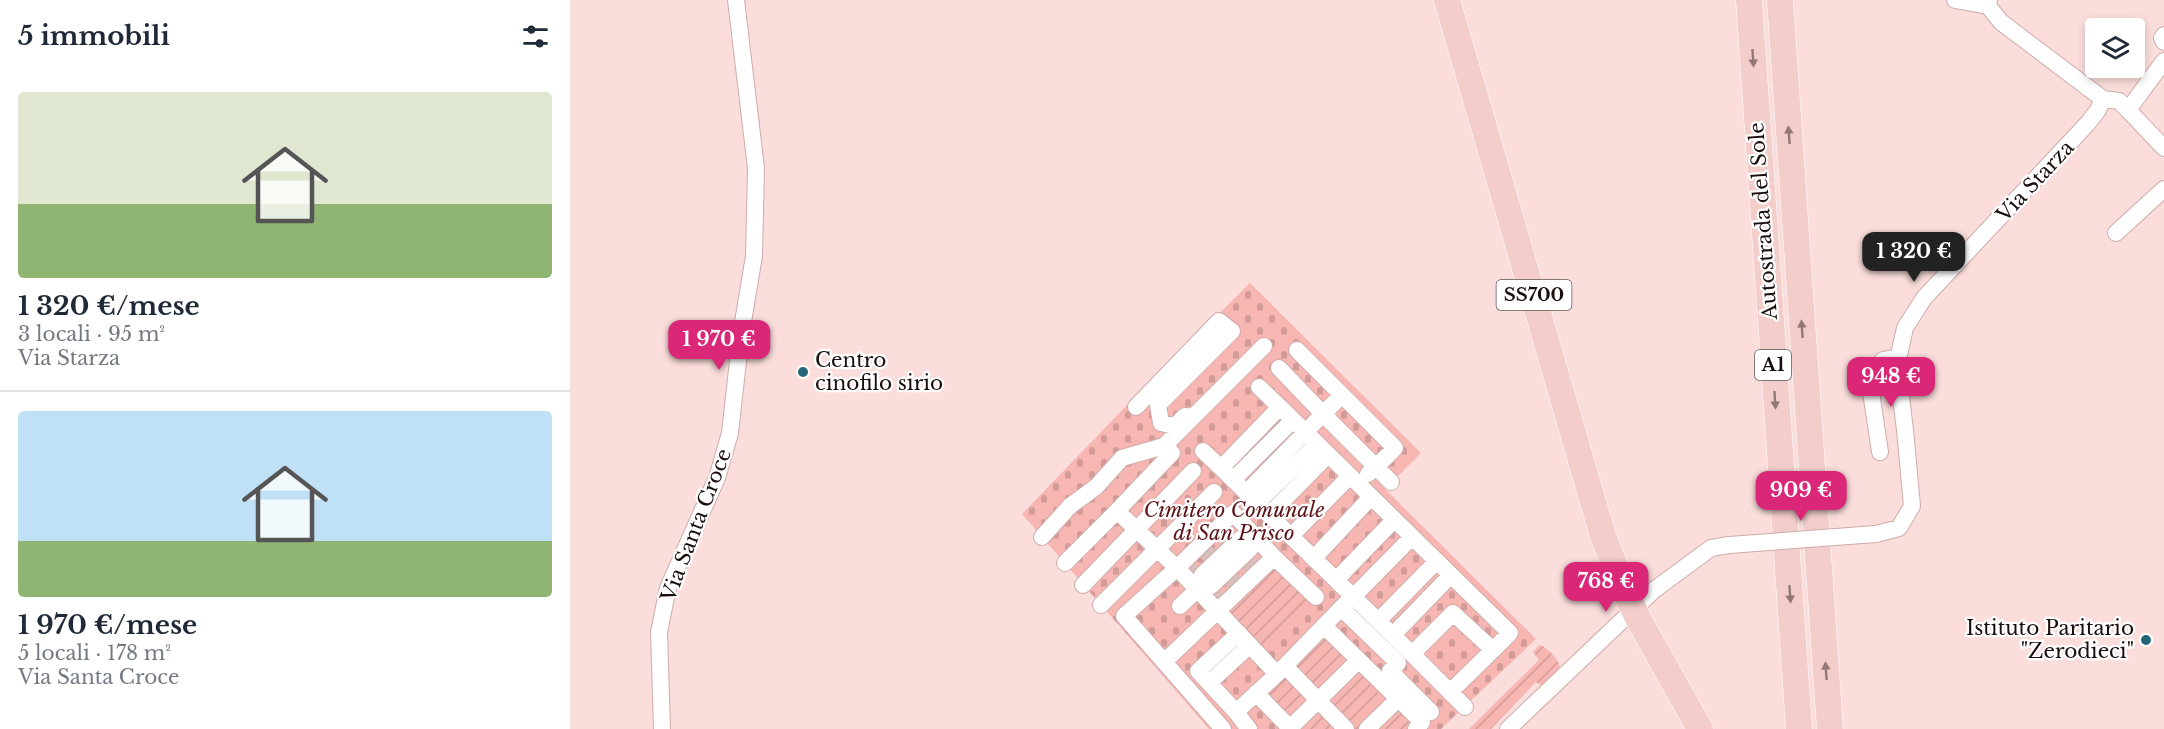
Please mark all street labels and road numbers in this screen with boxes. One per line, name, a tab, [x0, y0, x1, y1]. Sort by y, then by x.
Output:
street label: Autostrada del Sole	[1744, 122, 1782, 321]
street label: Via Starza	[1991, 135, 2079, 227]
road number: SS700	[1496, 280, 1572, 310]
road number: A1	[1755, 350, 1791, 380]
street label: Via Santa Croce	[656, 445, 736, 606]

